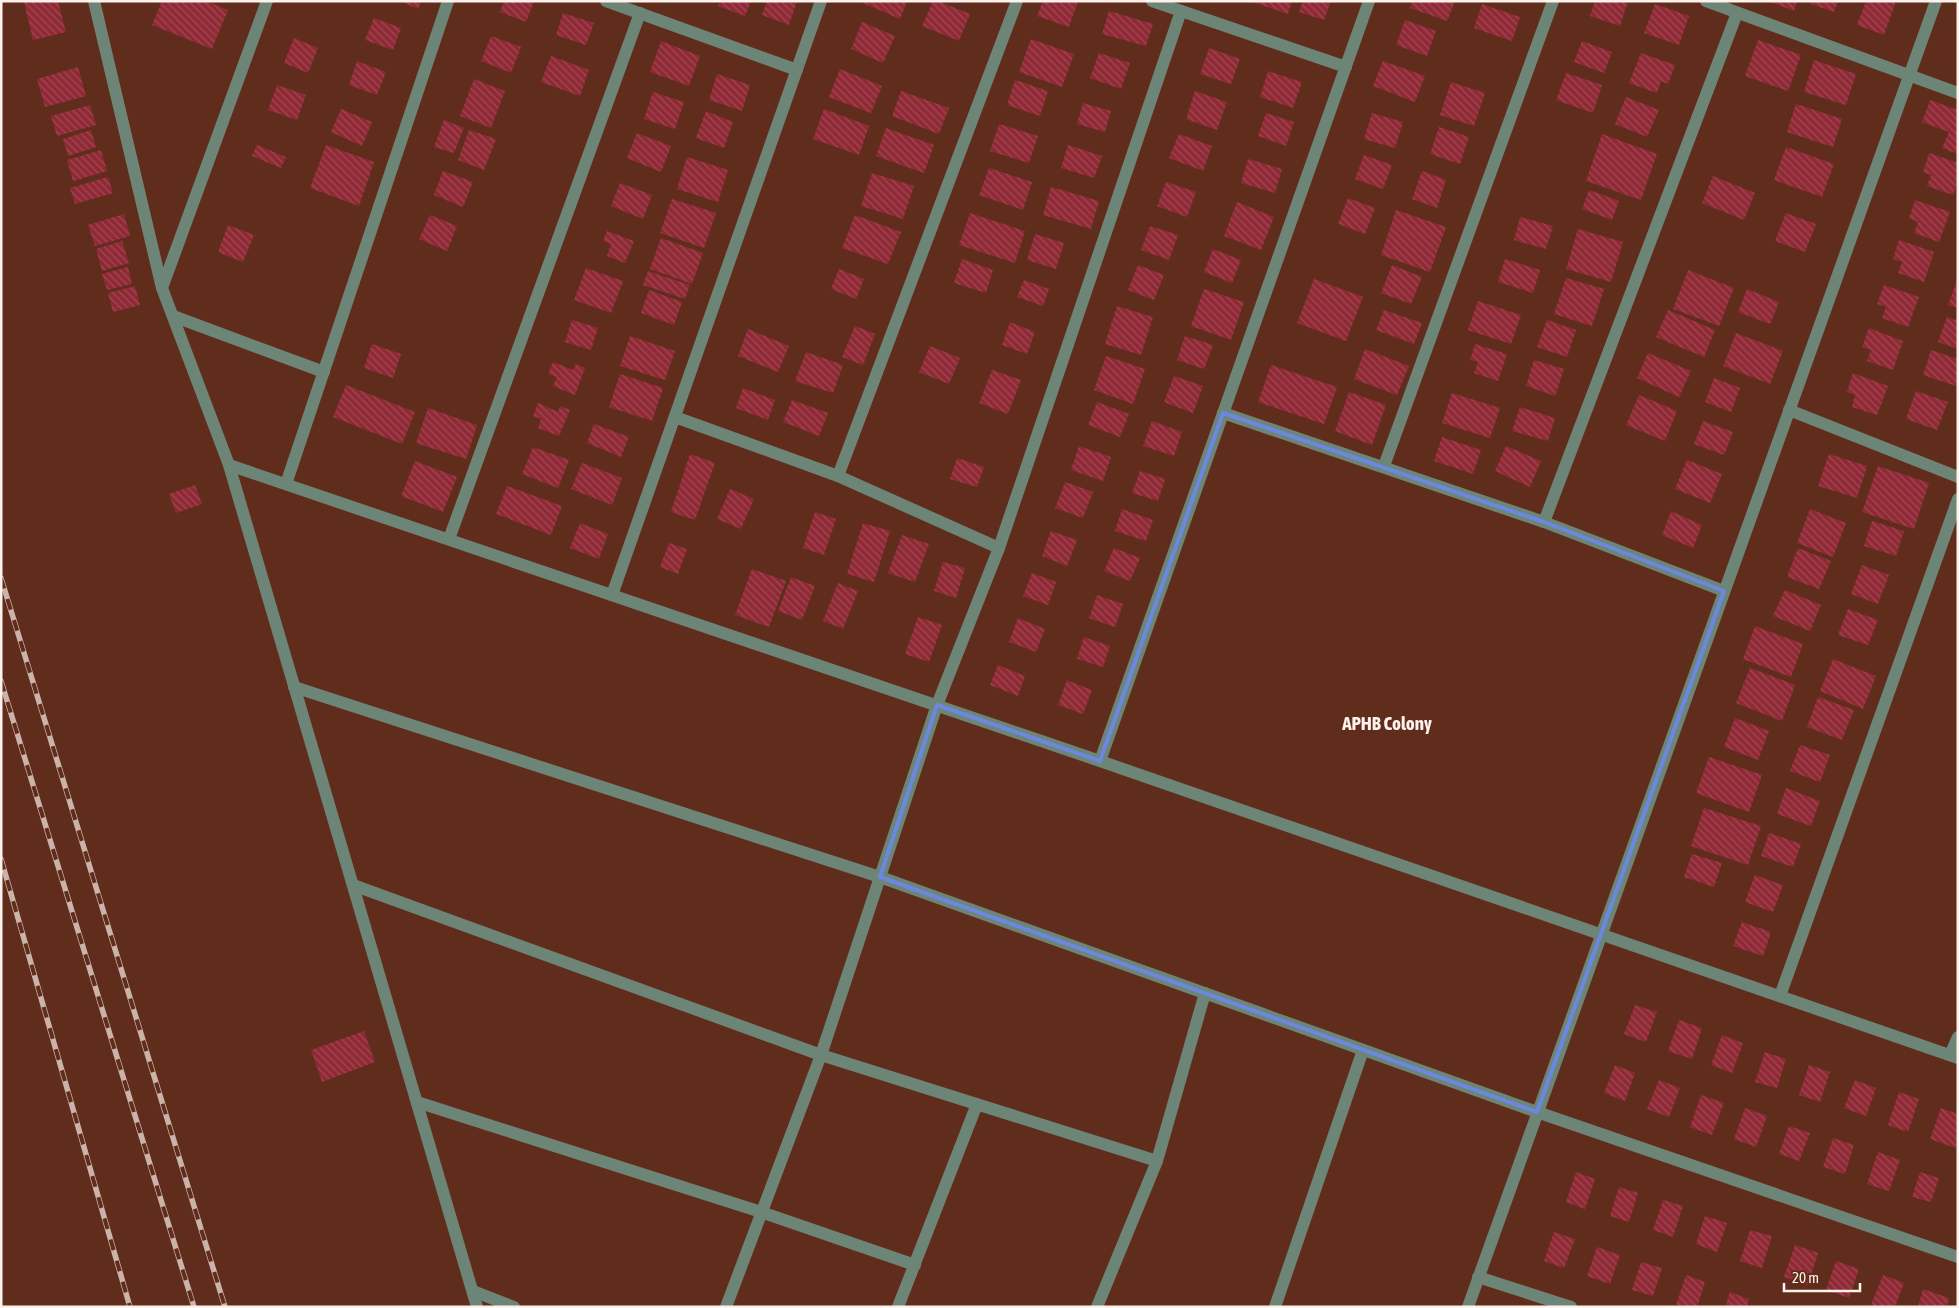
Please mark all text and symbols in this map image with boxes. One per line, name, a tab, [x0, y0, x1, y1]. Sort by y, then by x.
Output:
district label: APHB Colony	[1341, 712, 1432, 734]
scale bar	[1784, 1260, 1860, 1292]
text: 20 m	[1792, 1269, 1819, 1286]

